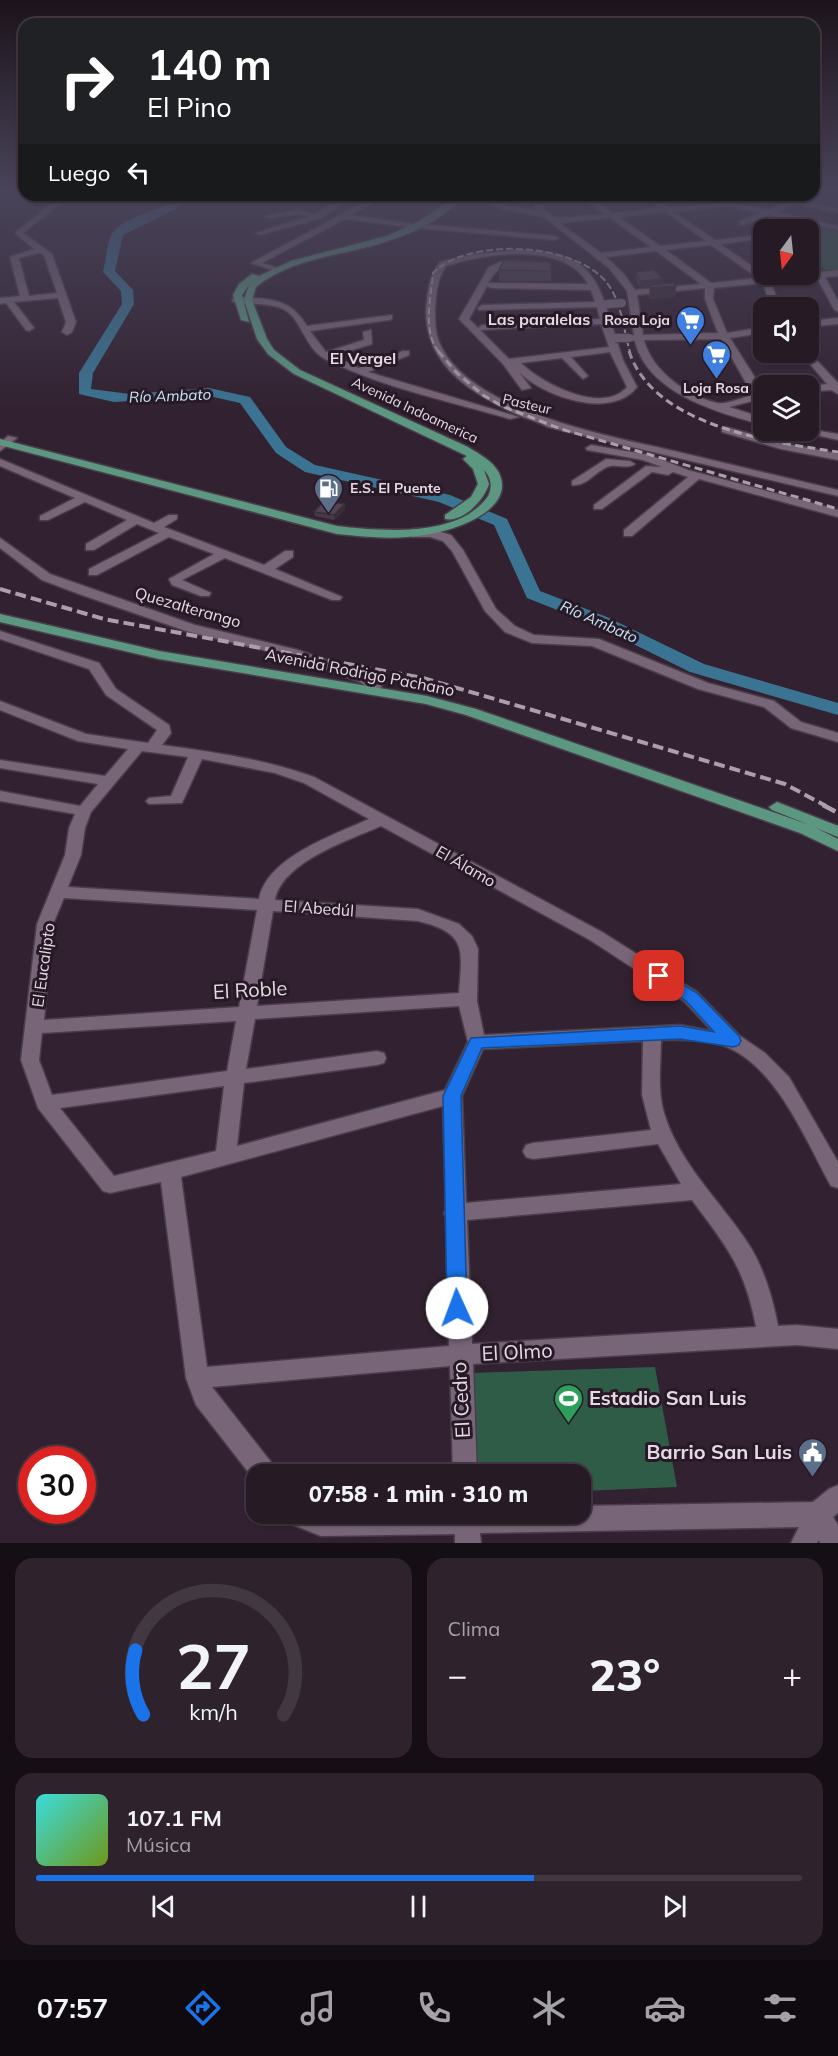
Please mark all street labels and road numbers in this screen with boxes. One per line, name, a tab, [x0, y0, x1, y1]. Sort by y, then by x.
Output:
street label: Avenida Indoamerica	[349, 373, 481, 447]
street label: Pasteur	[501, 390, 554, 419]
street label: Quezalterango	[133, 582, 243, 632]
street label: Avenida Rodrigo Pachano	[264, 644, 456, 700]
street label: El Álamo	[433, 841, 499, 891]
street label: El Abedúl	[283, 896, 355, 920]
street label: El Eucalipto	[27, 921, 59, 1009]
street label: El Roble	[212, 975, 288, 1004]
street label: El Olmo	[481, 1337, 553, 1366]
street label: El Cedro	[446, 1361, 475, 1439]

